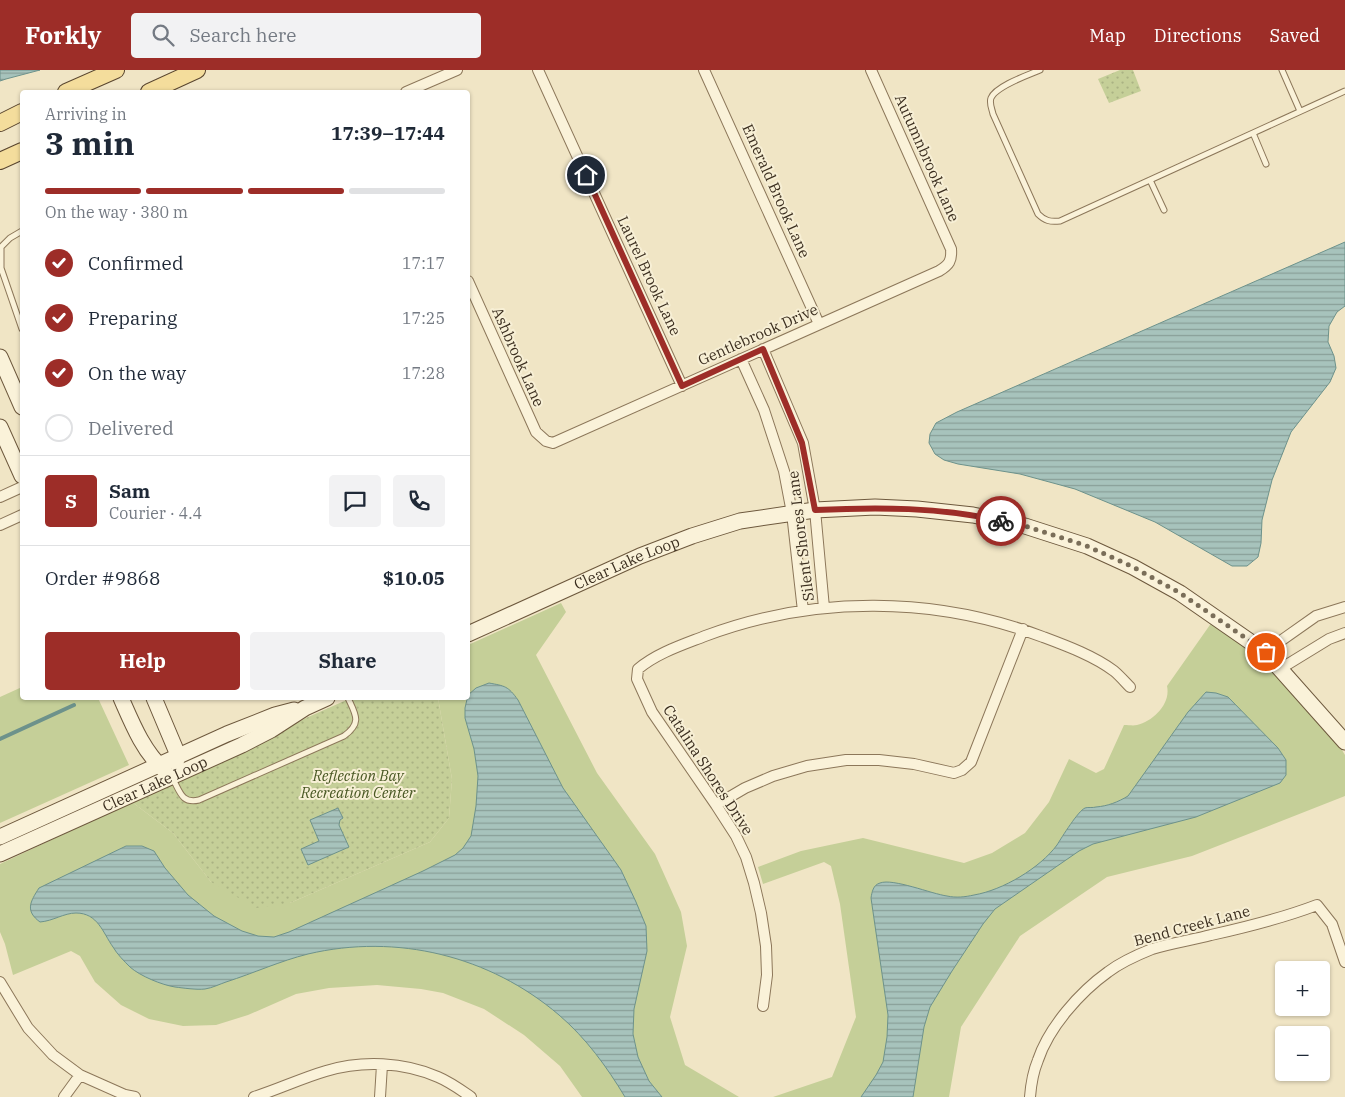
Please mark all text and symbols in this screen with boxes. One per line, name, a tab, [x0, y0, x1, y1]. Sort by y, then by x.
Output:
search box	[131, 13, 481, 58]
text: Forkly	[25, 19, 101, 51]
icon: search	[149, 21, 177, 49]
text: Search here	[189, 23, 296, 47]
text: Map	[1089, 24, 1126, 47]
text: Directions	[1154, 24, 1242, 47]
text: Saved	[1270, 24, 1320, 47]
street label: Autumnbrook Lane	[891, 91, 964, 224]
text: Arriving in	[45, 104, 127, 124]
text: 17:39–17:44	[331, 121, 445, 145]
street label: Emerald Brook Lane	[738, 121, 815, 261]
text: 3 min	[45, 122, 135, 164]
pin	[565, 154, 607, 196]
icon: home	[572, 161, 600, 189]
text: On the way · 380 m	[45, 202, 188, 222]
street label: Laurel Brook Lane	[613, 213, 685, 339]
icon: check	[45, 249, 73, 277]
text: Confirmed	[88, 251, 183, 275]
text: 17:17	[402, 253, 445, 273]
street label: Gentlebrook Drive	[695, 300, 821, 369]
icon: check	[45, 304, 73, 332]
street label: Ashbrook Lane	[488, 304, 549, 409]
text: Preparing	[88, 306, 177, 330]
text: 17:25	[402, 308, 445, 328]
icon: check	[45, 359, 73, 387]
text: On the way	[88, 361, 186, 385]
text: 17:28	[402, 363, 445, 383]
text: Delivered	[88, 416, 174, 440]
street label: Silent Shores Lane	[783, 470, 818, 602]
button: chat	[329, 475, 381, 527]
button: phone	[393, 475, 445, 527]
text: Sam	[109, 479, 150, 503]
text: S	[65, 489, 77, 513]
courier	[976, 496, 1026, 546]
text: Courier · 4.4	[109, 503, 202, 523]
icon: bike	[987, 507, 1015, 535]
street label: Clear Lake Loop	[571, 532, 682, 594]
text: Order #9868	[45, 566, 160, 590]
text: $10.05	[383, 566, 445, 590]
pin	[1245, 631, 1287, 673]
button: Help	[45, 632, 240, 690]
button: Share	[250, 632, 445, 690]
icon: bag	[1252, 638, 1280, 666]
street label: Catalina Shores Drive	[659, 701, 758, 838]
street label: Clear Lake Loop	[99, 752, 210, 816]
park label: Reflection Bay Recreation Center	[300, 766, 416, 802]
street label: Bend Creek Lane	[1132, 901, 1252, 950]
map controls	[1275, 961, 1330, 1081]
button: +	[1275, 961, 1330, 1016]
button: −	[1275, 1026, 1330, 1081]

